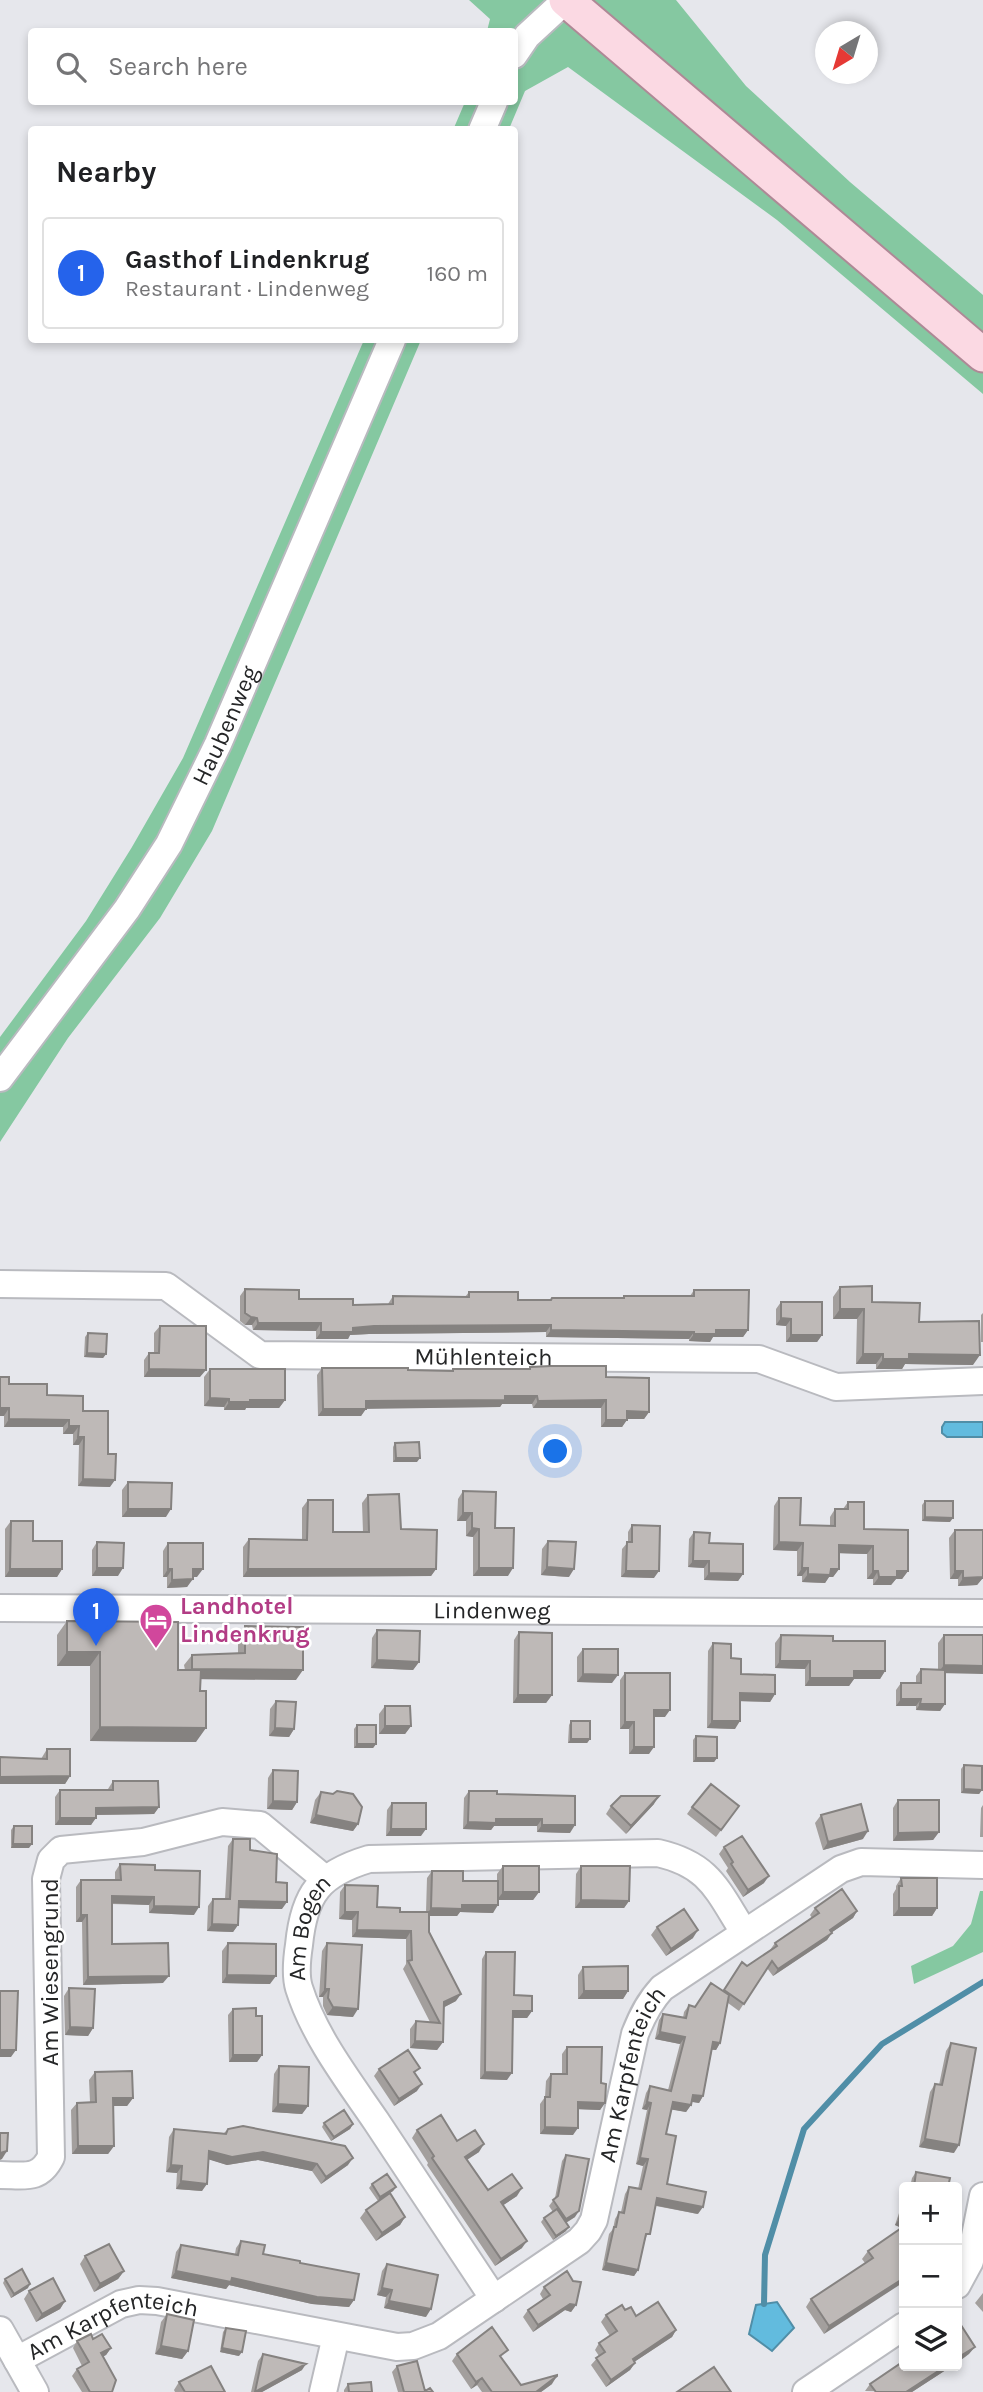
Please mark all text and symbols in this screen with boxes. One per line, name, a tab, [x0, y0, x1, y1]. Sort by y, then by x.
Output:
north arrow	[815, 21, 878, 84]
search box	[28, 28, 518, 105]
icon: search	[52, 48, 90, 86]
text: Search here	[108, 51, 248, 82]
text: Nearby	[56, 154, 156, 190]
text: Gasthof Lindenkrug	[125, 244, 369, 275]
text: 1	[77, 260, 85, 287]
text: 160 m	[427, 260, 488, 287]
text: Restaurant · Lindenweg	[125, 275, 369, 302]
street label: Haubenweg	[186, 661, 264, 790]
street label: Mühlenteich	[414, 1342, 553, 1371]
your location	[538, 1434, 572, 1468]
pin: 1	[73, 1588, 119, 1646]
place label: Landhotel Lindenkrug	[180, 1592, 310, 1648]
street label: Lindenweg	[433, 1596, 551, 1625]
hotel icon: Landhotel Lindenkrug	[137, 1601, 175, 1650]
street label: Am Bogen	[282, 1869, 337, 1982]
street label: Am Wiesengrund	[36, 1878, 64, 2066]
street label: Am Karpfenteich	[593, 1980, 672, 2165]
map controls	[899, 2182, 962, 2371]
button: +	[899, 2182, 962, 2245]
button: −	[899, 2245, 962, 2308]
street label: Am Karpfenteich	[22, 2285, 201, 2366]
button: layers	[899, 2308, 962, 2371]

